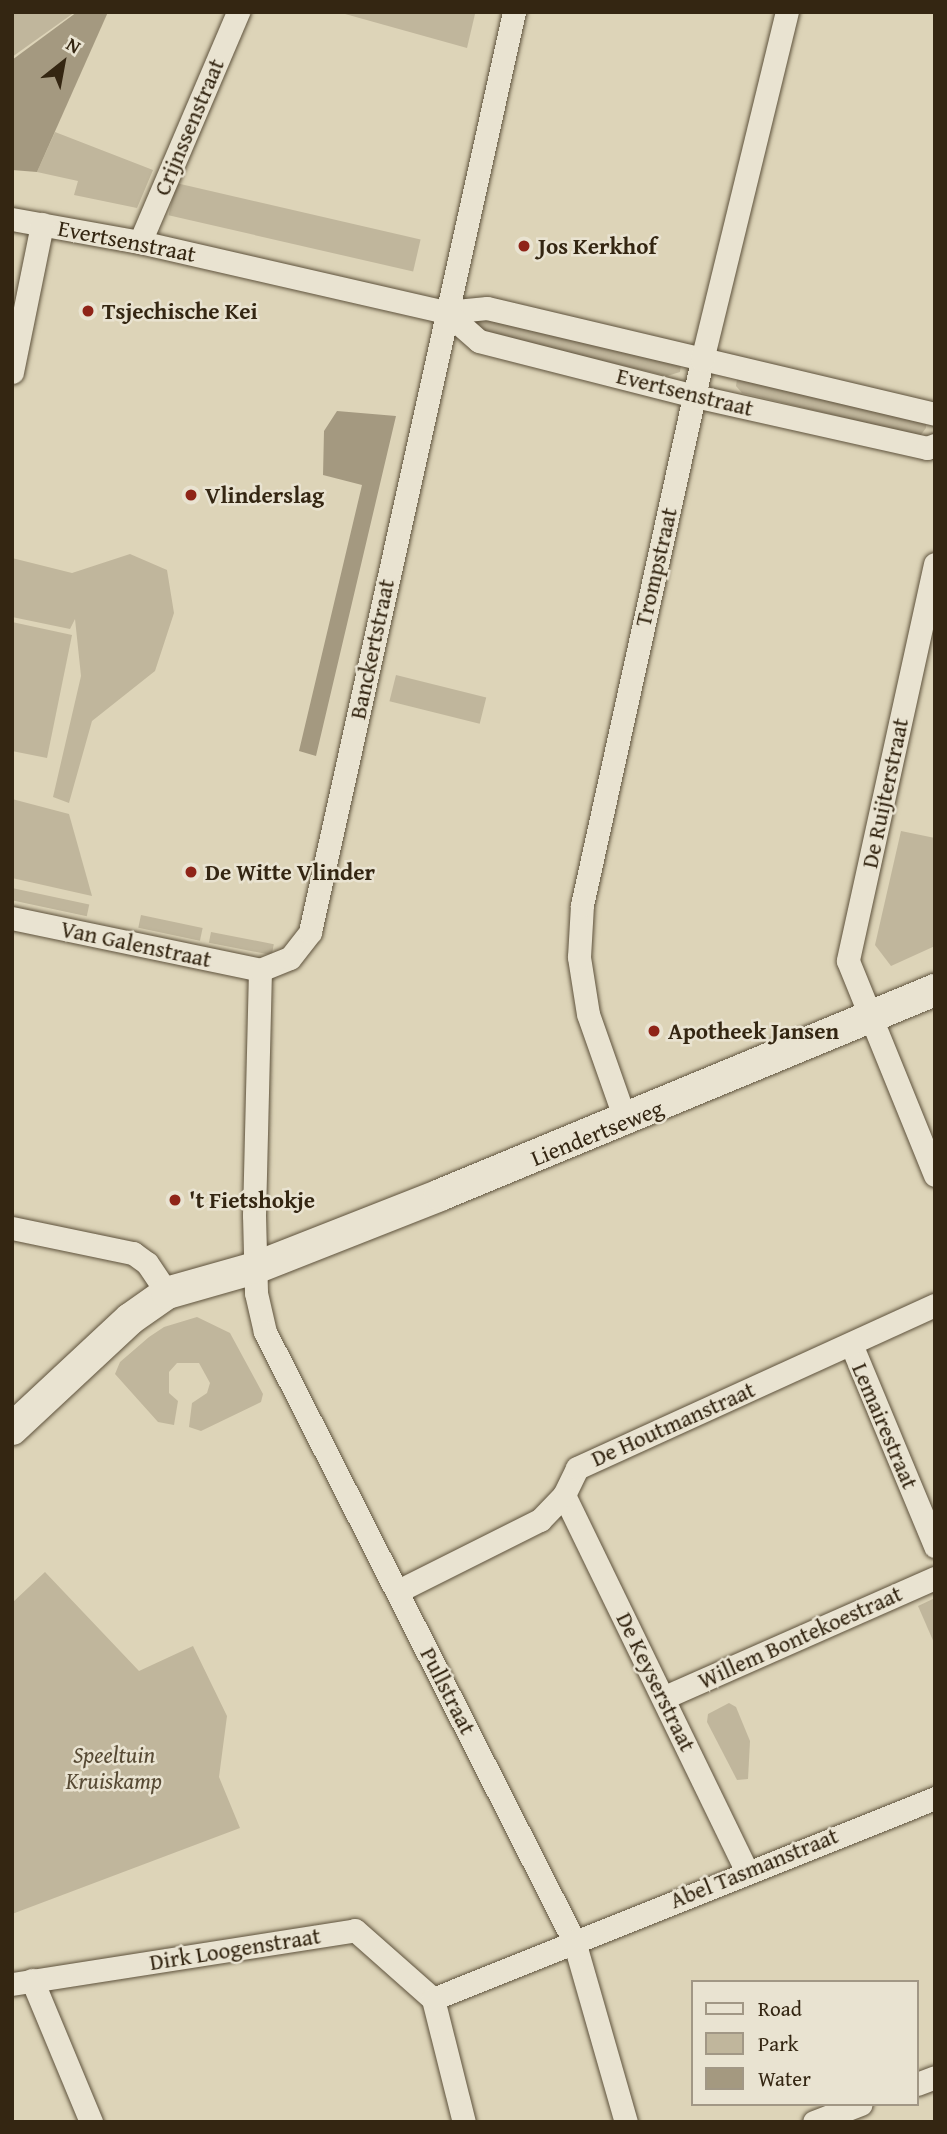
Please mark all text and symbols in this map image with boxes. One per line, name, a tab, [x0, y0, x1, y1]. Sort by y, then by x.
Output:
north arrow	[28, 28, 98, 98]
text: N	[61, 30, 86, 60]
street label: Crijnssenstraat	[148, 54, 230, 200]
street label: Evertsenstraat	[56, 214, 198, 268]
place label: Jos Kerkhof	[538, 232, 656, 260]
marker: Jos Kerkhof	[516, 238, 532, 254]
place label: Tsjechische Kei	[102, 297, 258, 325]
marker: Tsjechische Kei	[80, 303, 96, 319]
street label: Evertsenstraat	[614, 362, 756, 422]
place label: Vlinderslag	[205, 481, 324, 509]
marker: Vlinderslag	[183, 487, 199, 503]
street label: Trompstraat	[629, 505, 683, 629]
street label: Banckertstraat	[344, 576, 400, 722]
street label: De Ruijterstraat	[856, 715, 914, 871]
place label: De Witte Vlinder	[205, 858, 375, 886]
marker: De Witte Vlinder	[183, 864, 199, 880]
street label: Van Galenstraat	[58, 915, 214, 973]
place label: Apotheek Jansen	[668, 1017, 839, 1045]
marker: Apotheek Jansen	[646, 1023, 662, 1039]
street label: Liendertseweg	[527, 1094, 667, 1172]
place label: 't Fietshokje	[189, 1186, 315, 1214]
marker: 't Fietshokje	[167, 1192, 183, 1208]
street label: Lemairestraat	[846, 1359, 924, 1493]
street label: De Houtmanstraat	[587, 1376, 759, 1472]
street label: Willem Bontekoestraat	[694, 1580, 906, 1694]
street label: De Keyserstraat	[610, 1608, 702, 1756]
street label: Pullstraat	[414, 1643, 482, 1739]
park label: Speeltuin Kruiskamp	[66, 1741, 162, 1795]
street label: Abel Tasmanstraat	[666, 1822, 842, 1914]
street label: Dirk Loogenstraat	[147, 1922, 323, 1976]
legend	[692, 1980, 919, 2106]
text: Road	[758, 1993, 802, 2024]
text: Park	[758, 2028, 799, 2059]
text: Water	[758, 2063, 811, 2094]

